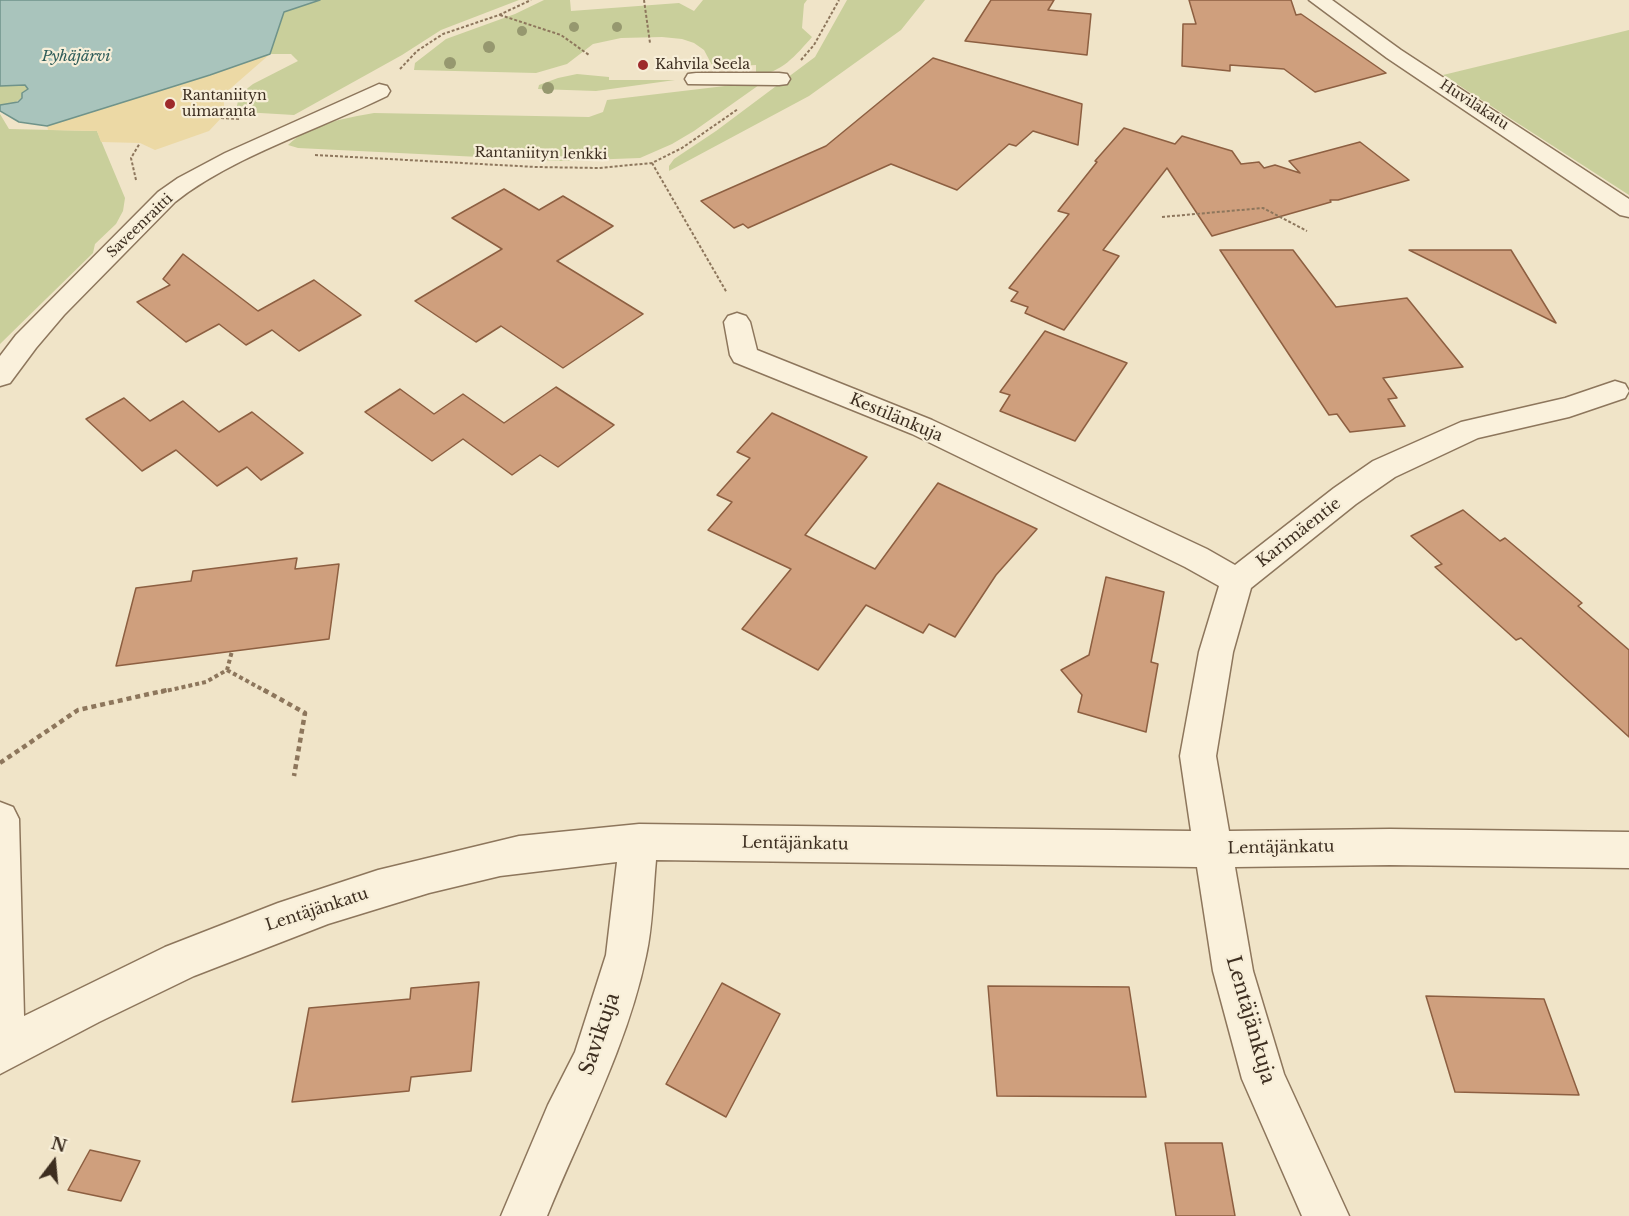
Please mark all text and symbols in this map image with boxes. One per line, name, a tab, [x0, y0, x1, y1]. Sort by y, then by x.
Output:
water label: Pyhäjärvi	[42, 48, 110, 66]
place label: Kahvila Seela	[655, 57, 750, 73]
marker: Kahvila Seela	[636, 58, 650, 72]
street label: Huvilakatu	[1436, 77, 1512, 133]
place label: Rantaniityn uimaranta	[182, 88, 267, 120]
marker: Rantaniityn uimaranta	[163, 97, 177, 111]
street label: Rantaniityn lenkki	[474, 144, 608, 164]
street label: Saveenraitti	[104, 190, 176, 262]
street label: Kestilänkuja	[846, 390, 946, 446]
street label: Karimäentie	[1253, 494, 1345, 572]
street label: Lentäjänkatu	[741, 833, 849, 855]
street label: Lentäjänkatu	[1227, 837, 1335, 859]
street label: Lentäjänkatu	[263, 884, 371, 936]
street label: Lentäjänkuja	[1220, 953, 1280, 1087]
street label: Savikuja	[575, 990, 625, 1078]
north arrow	[24, 1132, 84, 1192]
text: N	[49, 1133, 69, 1156]

